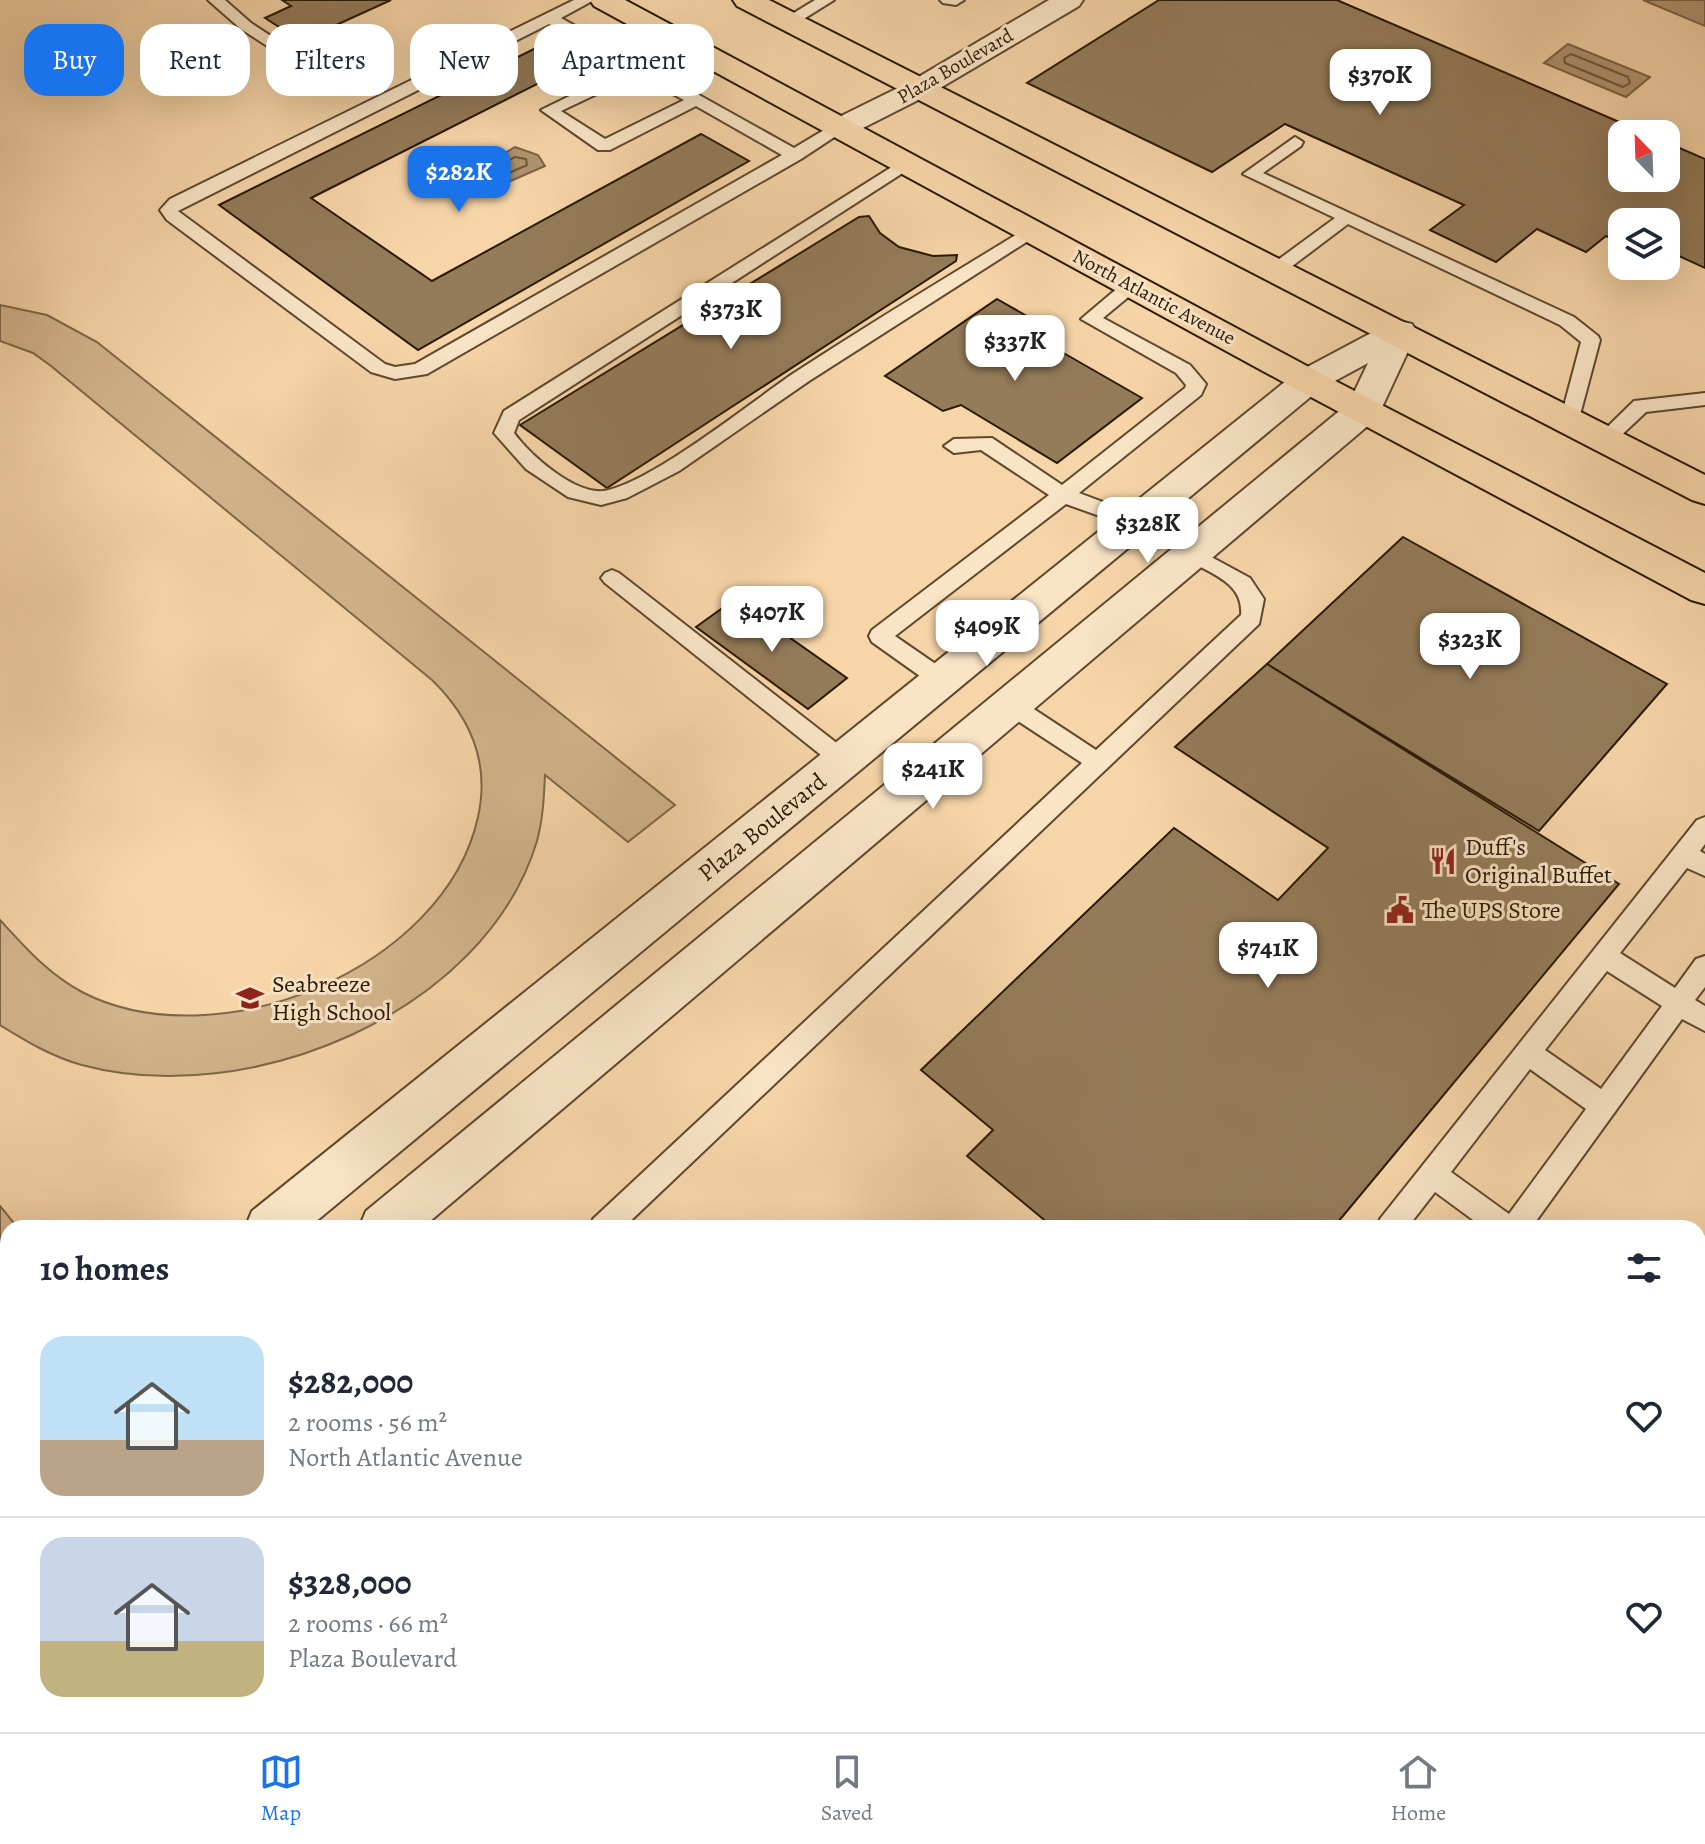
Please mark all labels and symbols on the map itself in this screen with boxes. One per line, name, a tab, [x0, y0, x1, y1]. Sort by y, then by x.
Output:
street label: Plaza Boulevard	[892, 22, 1018, 110]
pin: $370K	[1324, 49, 1436, 117]
north arrow	[1608, 120, 1680, 192]
pin: $282K	[403, 146, 515, 214]
street label: North Atlantic Avenue	[1068, 243, 1240, 351]
pin: $373K	[675, 283, 787, 351]
pin: $337K	[959, 315, 1071, 383]
pin: $328K	[1092, 497, 1204, 565]
pin: $407K	[716, 586, 828, 654]
pin: $409K	[931, 600, 1043, 668]
pin: $323K	[1414, 613, 1526, 681]
pin: $241K	[877, 743, 989, 811]
street label: Plaza Boulevard	[691, 765, 833, 889]
place label: Duff's Original Buffet	[1465, 831, 1612, 891]
restaurant icon: Duff's Original Buffet	[1428, 846, 1458, 876]
place label: The UPS Store	[1422, 894, 1561, 926]
public building icon: The UPS Store	[1385, 895, 1415, 925]
pin: $741K	[1212, 922, 1324, 990]
place label: Seabreeze High School	[272, 968, 391, 1028]
school or university icon: Seabreeze High School	[235, 983, 265, 1013]

